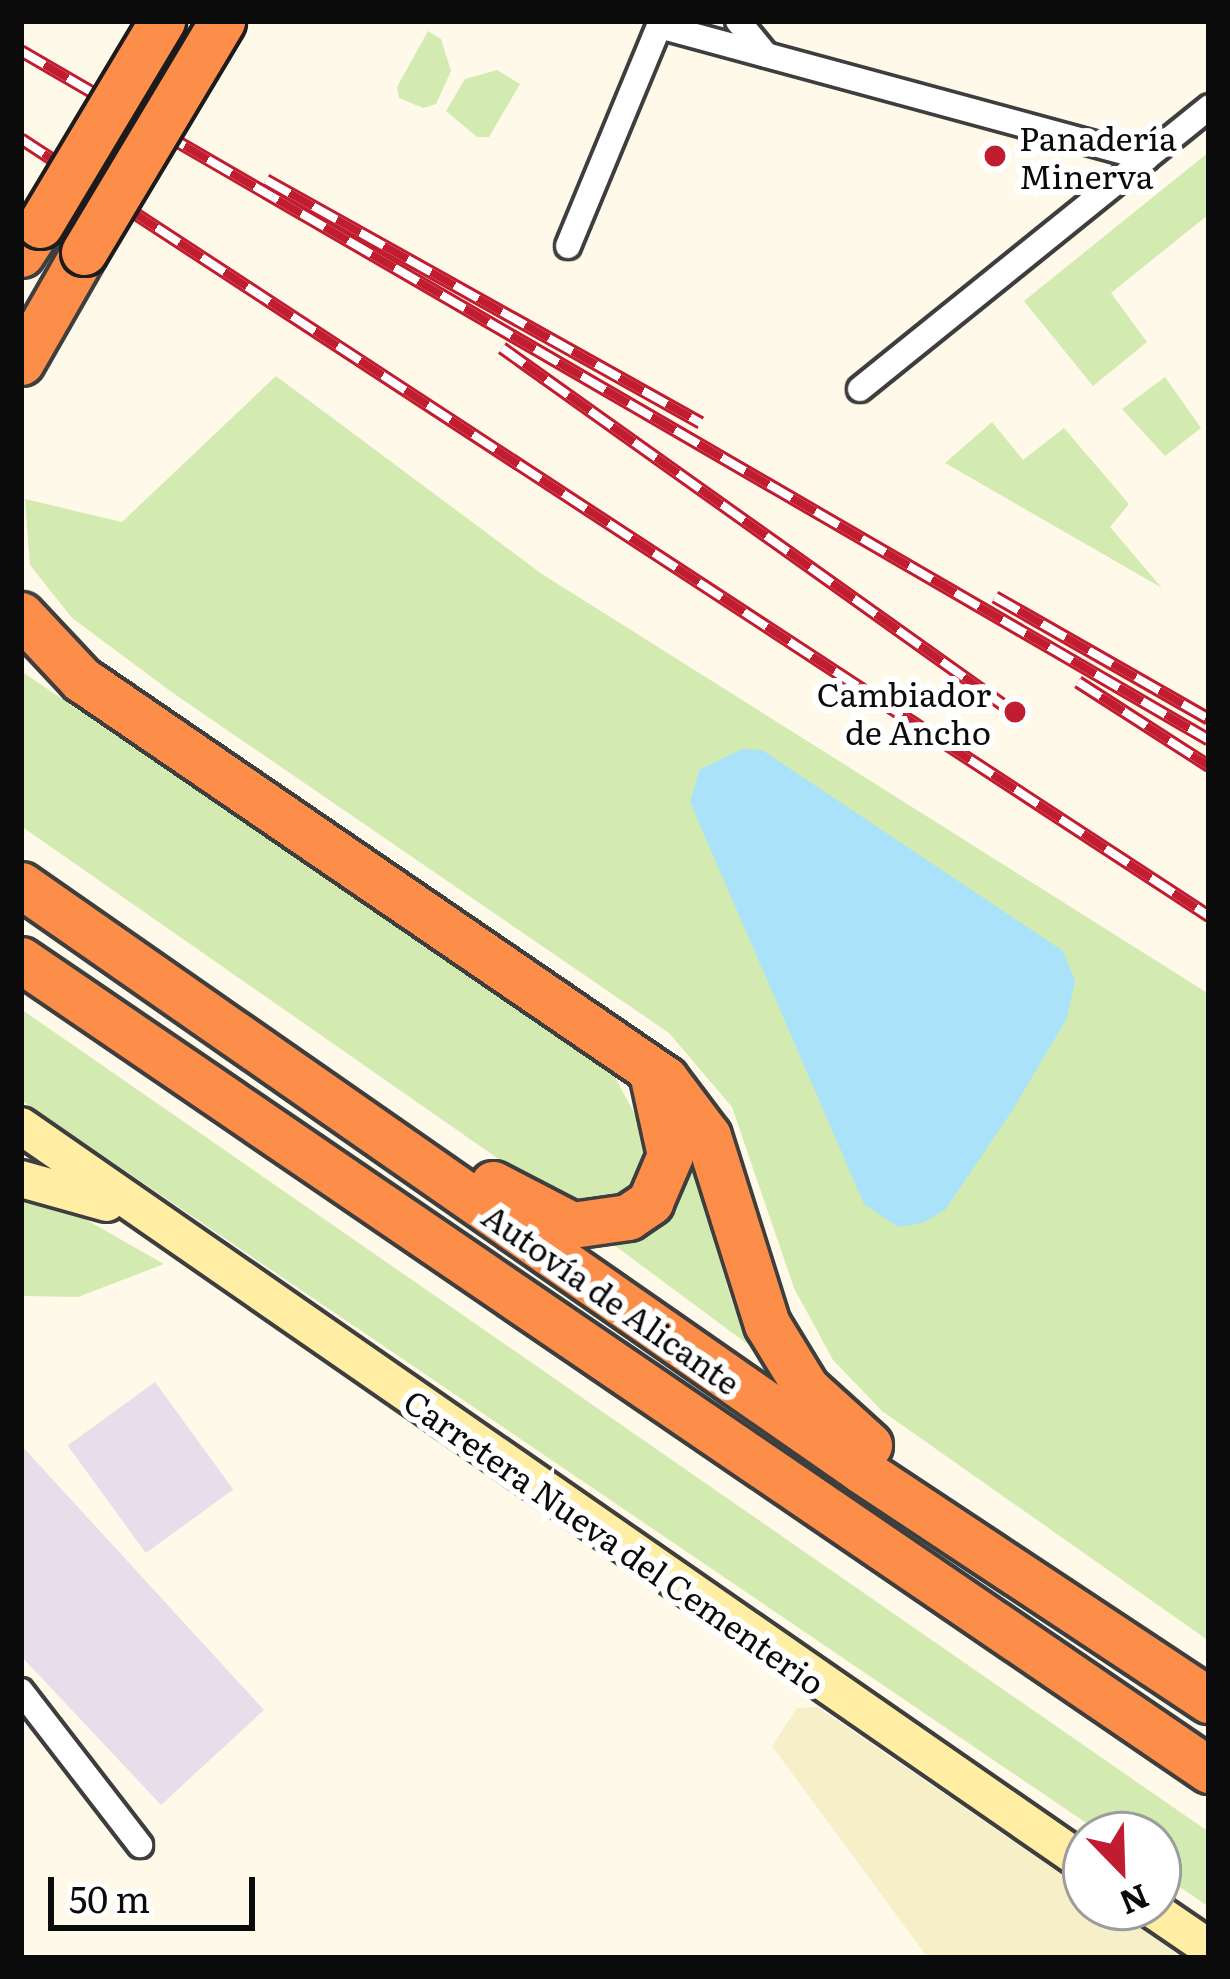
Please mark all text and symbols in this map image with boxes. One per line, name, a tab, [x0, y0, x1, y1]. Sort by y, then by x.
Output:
place label: Panadería Minerva	[1019, 117, 1177, 195]
marker: Panadería Minerva	[982, 143, 1008, 169]
place label: Cambiador de Ancho	[817, 673, 991, 751]
marker: Cambiador de Ancho	[1002, 699, 1028, 725]
street label: Autovía de Alicante	[476, 1194, 748, 1402]
street label: Carretera Nueva del Cementerio	[397, 1380, 833, 1702]
north arrow	[1062, 1811, 1182, 1931]
scale bar	[54, 1853, 261, 1927]
text: 50 m	[69, 1871, 150, 1924]
text: N	[1113, 1874, 1157, 1930]

